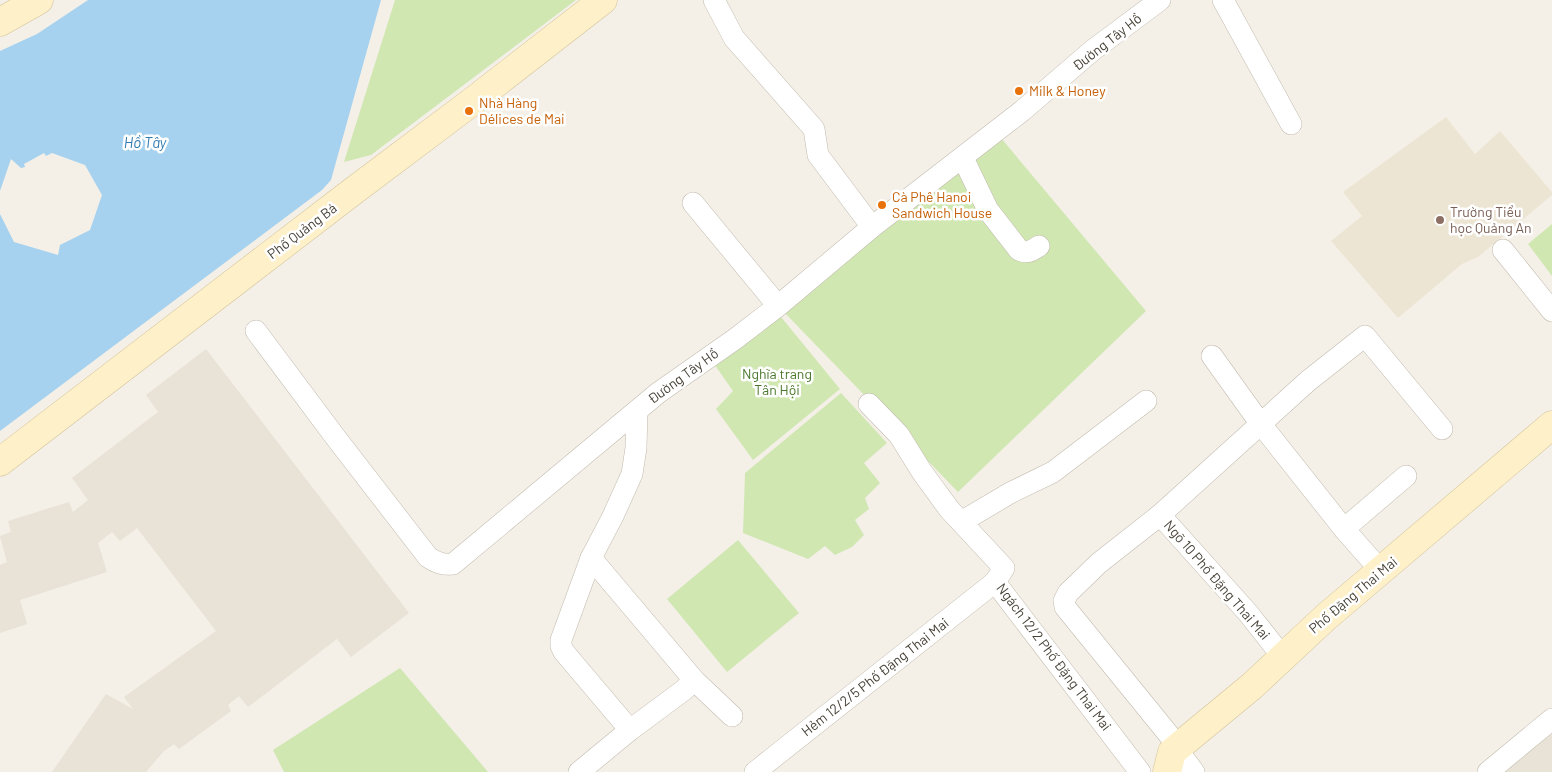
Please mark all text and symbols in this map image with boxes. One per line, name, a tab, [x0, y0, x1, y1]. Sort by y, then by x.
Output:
street label: Đường Tây Hồ	[1069, 9, 1145, 74]
place label: Milk & Honey	[1029, 82, 1106, 99]
marker: Milk & Honey	[1013, 85, 1025, 97]
place label: Nhà Hàng Délices de Mai	[479, 94, 565, 127]
marker: Nhà Hàng Délices de Mai	[463, 105, 475, 117]
water label: Hồ Tây	[124, 133, 167, 151]
place label: Cà Phê Hanoi Sandwich House	[892, 188, 992, 221]
street label: Phố Quảng Bá	[264, 199, 340, 262]
marker: Cà Phê Hanoi Sandwich House	[876, 199, 888, 211]
place label: Trường Tiểu học Quảng An	[1450, 203, 1532, 236]
marker: Trường Tiểu học Quảng An	[1434, 214, 1446, 226]
street label: Đường Tây Hồ	[644, 344, 721, 407]
park label: Nghĩa trang Tân Hội	[742, 365, 812, 398]
street label: Ngõ 10 Phố Đặng Thai Mai	[1161, 516, 1274, 643]
street label: Phố Đặng Thai Mai	[1305, 553, 1400, 637]
street label: Ngách 12/2 Phố Đặng Thai Mai	[993, 580, 1115, 734]
street label: Hẻm 12/2/5 Phố Đặng Thai Mai	[798, 614, 952, 739]

